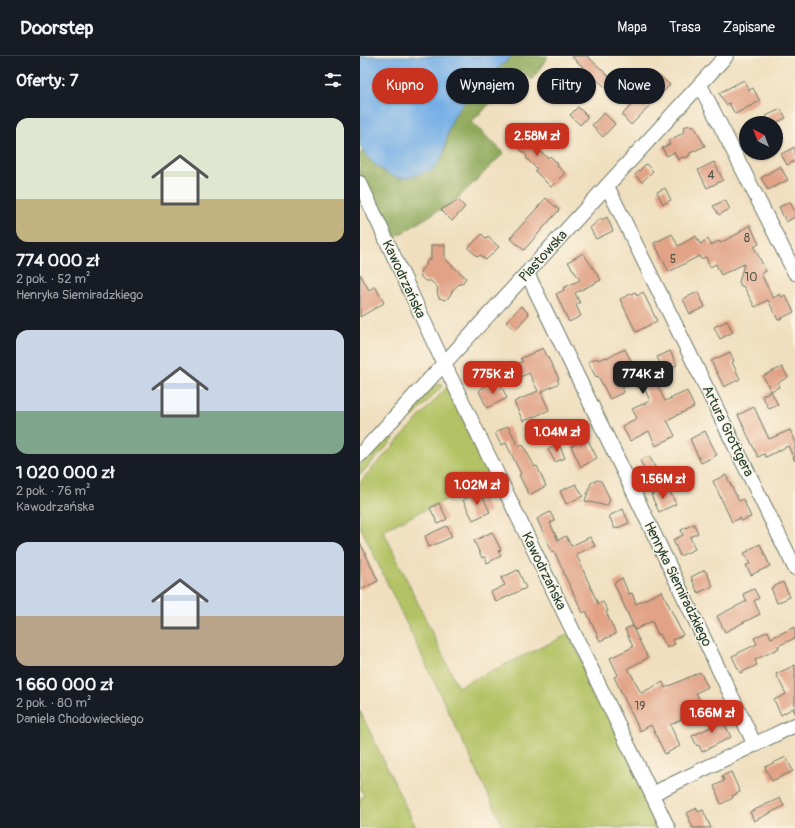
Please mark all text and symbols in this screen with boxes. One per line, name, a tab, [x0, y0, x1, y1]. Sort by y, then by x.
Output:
text: Doorstep	[20, 16, 94, 40]
text: Mapa	[617, 19, 647, 36]
text: Trasa	[669, 19, 701, 36]
text: Zapisane	[723, 19, 775, 36]
chip: Kupno	[372, 68, 438, 104]
chip: Wynajem	[446, 68, 529, 104]
chip: Filtry	[537, 68, 596, 104]
chip: Nowe	[604, 68, 665, 104]
icon: filters	[322, 69, 344, 91]
text: Oferty: 7	[16, 70, 78, 91]
north arrow	[739, 116, 783, 160]
map controls	[739, 116, 783, 160]
pin: 2.58M zł	[496, 123, 578, 157]
text: 2.58M zł	[514, 128, 560, 144]
icon: home	[144, 144, 216, 216]
house number: 4	[708, 168, 715, 183]
street label: Piastowska	[515, 227, 571, 285]
house number: 8	[744, 231, 750, 246]
street label: Kawodrzańska	[378, 237, 430, 321]
text: 774 000 zł	[16, 250, 99, 271]
house number: 5	[670, 252, 676, 267]
house number: 10	[745, 270, 757, 285]
text: 2 pok. · 52 m²	[16, 271, 90, 287]
text: Henryka Siemiradzkiego	[16, 287, 143, 303]
icon: home	[144, 356, 216, 428]
pin: 775K zł	[456, 361, 530, 395]
pin: 774K zł	[606, 361, 680, 395]
text: 775K zł	[472, 366, 514, 382]
text: 774K zł	[622, 366, 664, 382]
street label: Artura Grottgera	[699, 383, 757, 479]
pin: 1.04M zł	[516, 419, 598, 453]
text: 1.04M zł	[534, 424, 580, 440]
text: 1 020 000 zł	[16, 462, 114, 483]
pin: 1.56M zł	[622, 466, 704, 500]
text: 1.56M zł	[641, 471, 685, 487]
pin: 1.02M zł	[436, 472, 518, 506]
text: 1.02M zł	[454, 477, 500, 493]
text: 2 pok. · 76 m²	[16, 483, 91, 499]
text: Kawodrzańska	[16, 499, 94, 515]
street label: Henryka Siemiradzkiego	[640, 519, 716, 650]
street label: Kawodrzańska	[518, 529, 570, 613]
icon: home	[144, 568, 216, 640]
text: 1 660 000 zł	[16, 674, 113, 695]
text: 2 pok. · 80 m²	[16, 695, 92, 711]
house number: 19	[635, 699, 645, 714]
pin: 1.66M zł	[671, 700, 753, 734]
text: 1.66M zł	[689, 705, 735, 721]
text: Daniela Chodowieckiego	[16, 711, 144, 727]

